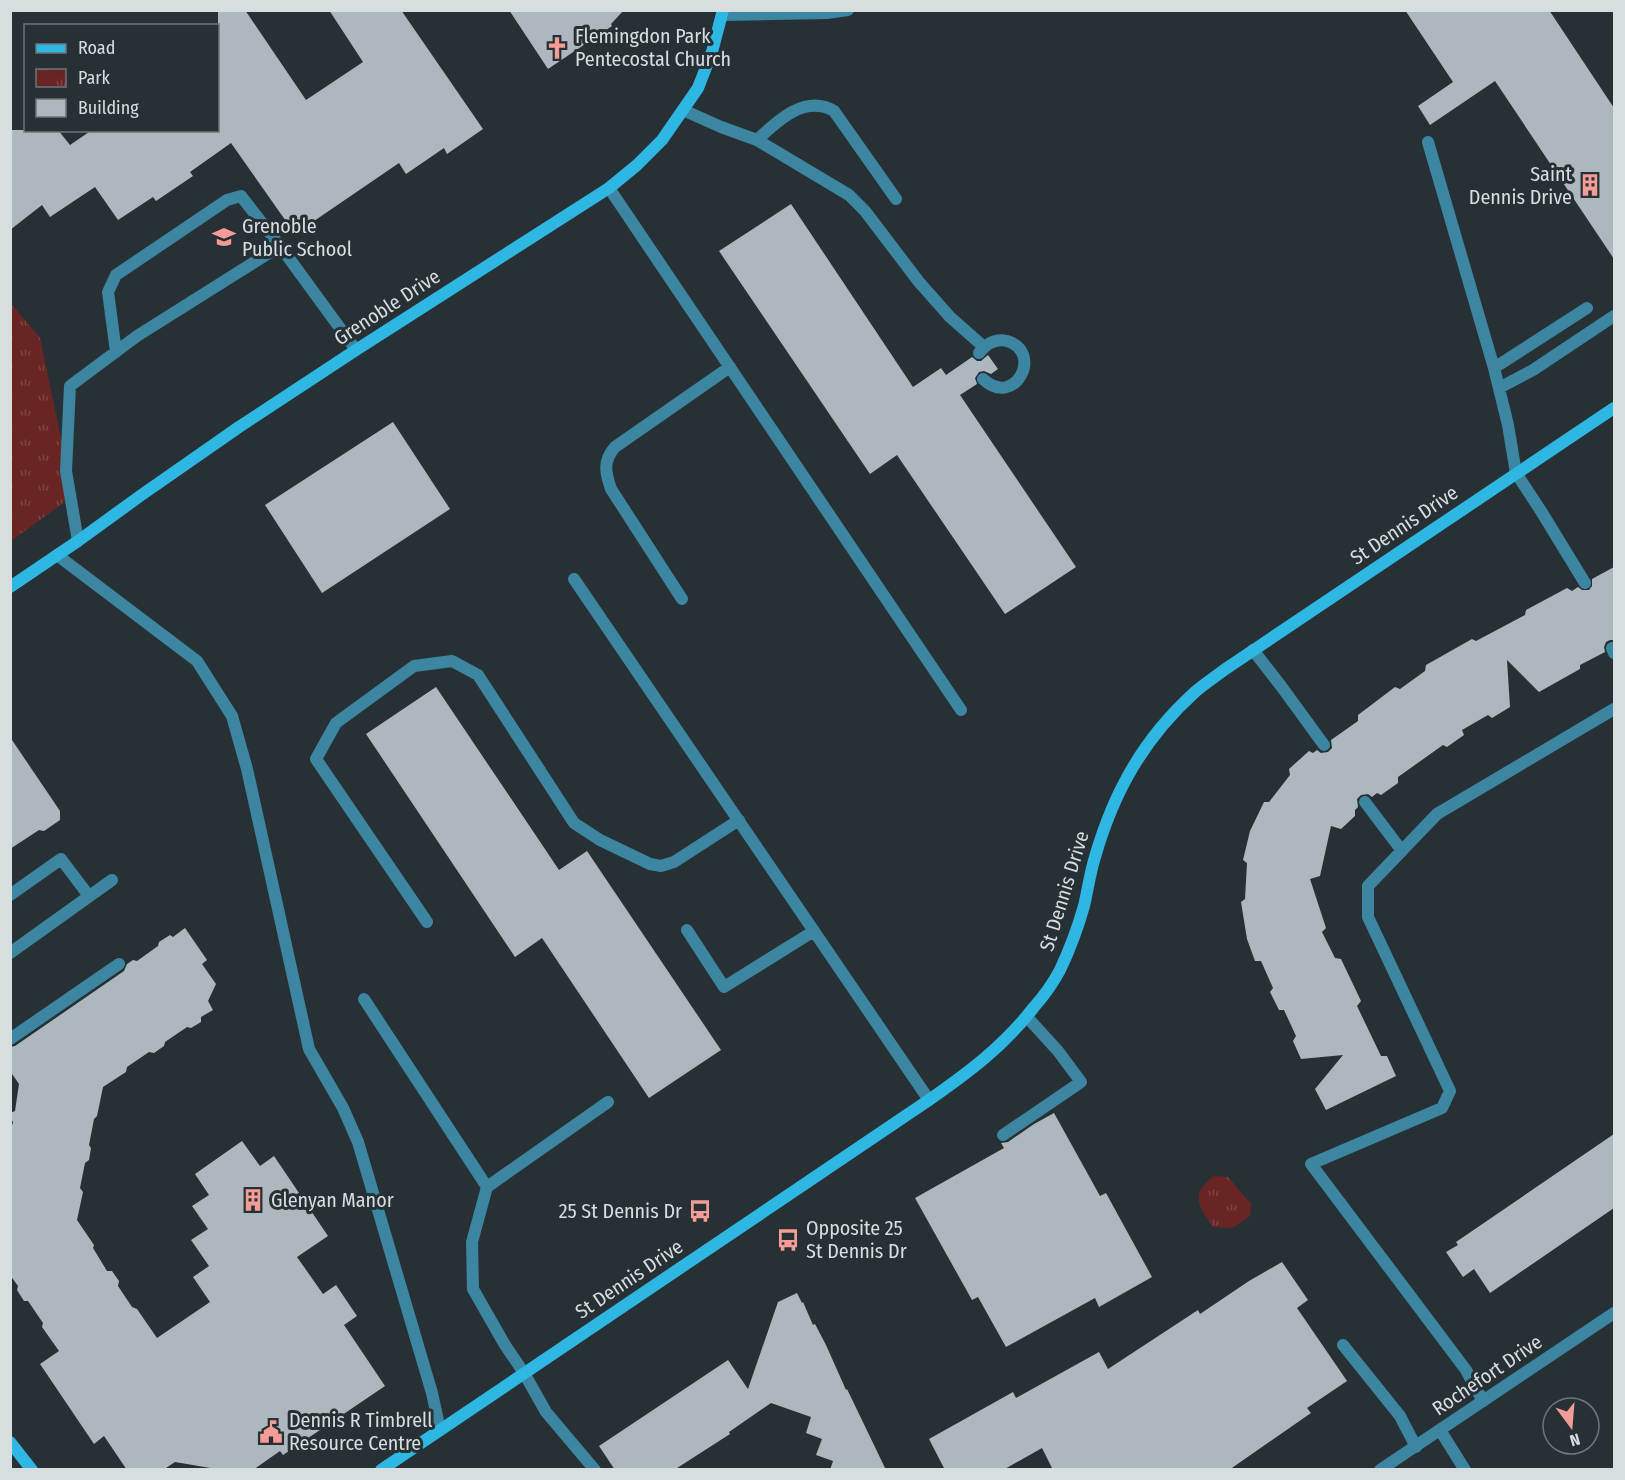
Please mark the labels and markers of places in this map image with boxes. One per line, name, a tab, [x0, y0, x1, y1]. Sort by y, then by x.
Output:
place label: Flemingdon Park Pentecostal Church	[575, 24, 731, 71]
church icon: Flemingdon Park Pentecostal Church	[544, 35, 570, 61]
place label: Saint Dennis Drive	[1469, 162, 1572, 209]
building icon: Saint Dennis Drive	[1577, 172, 1603, 198]
place label: Grenoble Public School	[242, 214, 352, 261]
school or university icon: Grenoble Public School	[211, 224, 237, 250]
building icon: Glenyan Manor	[240, 1187, 266, 1213]
place label: Glenyan Manor	[271, 1188, 394, 1212]
bus stop icon: 25 St Dennis Dr	[687, 1198, 713, 1224]
place label: 25 St Dennis Dr	[559, 1199, 682, 1223]
place label: Opposite 25 St Dennis Dr	[806, 1216, 907, 1263]
bus stop icon: Opposite 25 St Dennis Dr	[775, 1227, 801, 1253]
place label: Dennis R Timbrell Resource Centre	[289, 1408, 433, 1455]
public building icon: Dennis R Timbrell Resource Centre	[258, 1419, 284, 1445]

